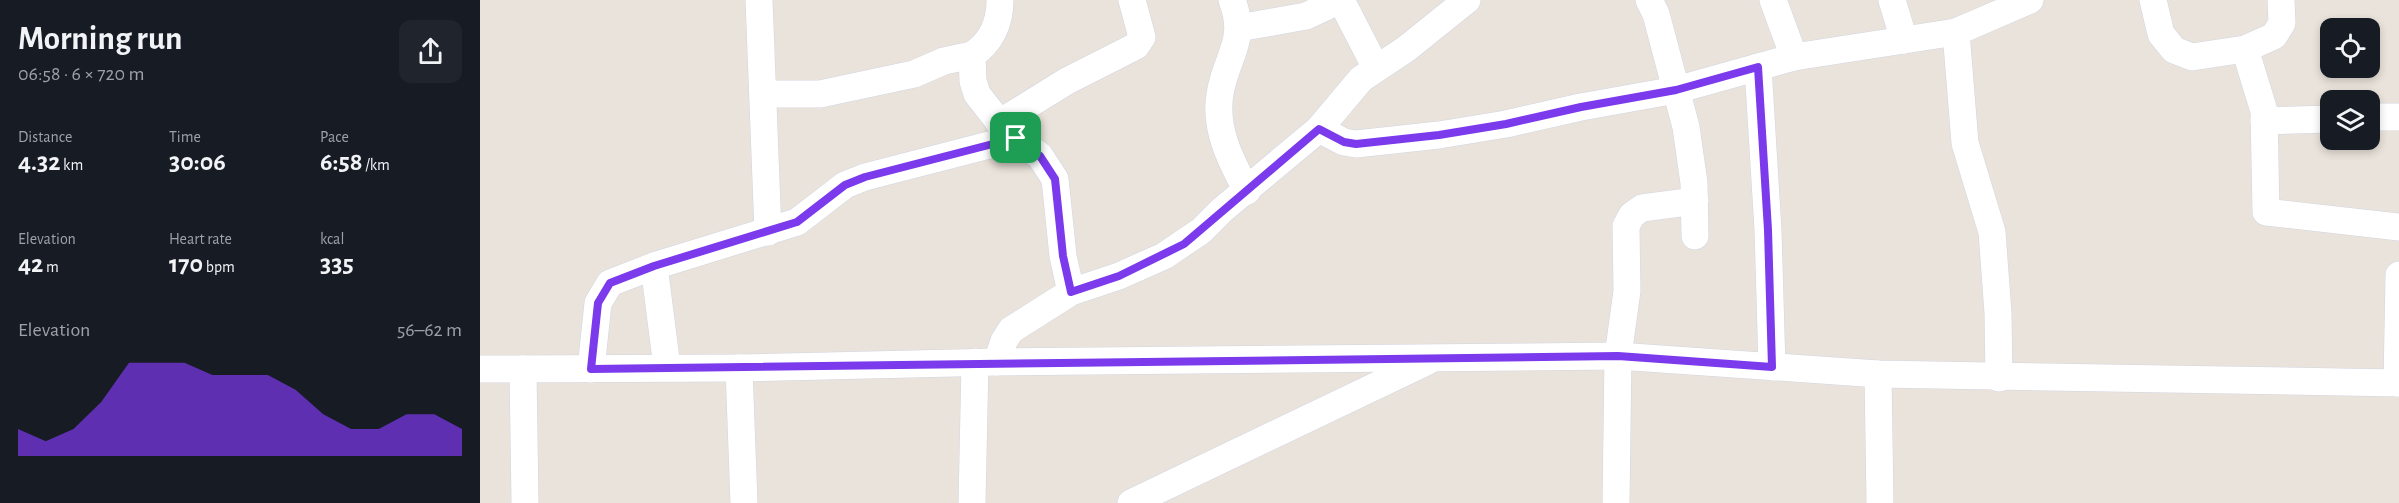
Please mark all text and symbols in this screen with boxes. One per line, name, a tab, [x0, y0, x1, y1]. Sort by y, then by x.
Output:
map controls	[2320, 18, 2380, 150]
button: locate	[2320, 18, 2380, 78]
button: share	[399, 20, 462, 83]
text: Morning run	[18, 23, 182, 56]
text: 06:58 · 6 × 720 m	[18, 64, 144, 84]
button: layers	[2320, 90, 2380, 150]
pin	[990, 112, 1041, 163]
icon: arrive	[999, 121, 1032, 154]
text: Distance	[18, 129, 72, 145]
text: Time	[169, 129, 201, 145]
text: Pace	[320, 129, 349, 145]
text: 4.32	[18, 149, 60, 175]
text: 30:06	[169, 149, 226, 175]
text: 6:58	[320, 149, 363, 175]
text: km	[60, 157, 83, 173]
text: /km	[363, 157, 390, 173]
text: Elevation	[18, 231, 76, 247]
text: Heart rate	[169, 231, 232, 247]
text: kcal	[320, 231, 344, 247]
text: 42	[18, 251, 43, 277]
text: 170	[169, 251, 203, 277]
text: 335	[320, 251, 354, 277]
text: m	[43, 259, 59, 275]
text: bpm	[203, 259, 235, 275]
text: Elevation	[18, 320, 90, 340]
text: 56–62 m	[397, 320, 462, 340]

